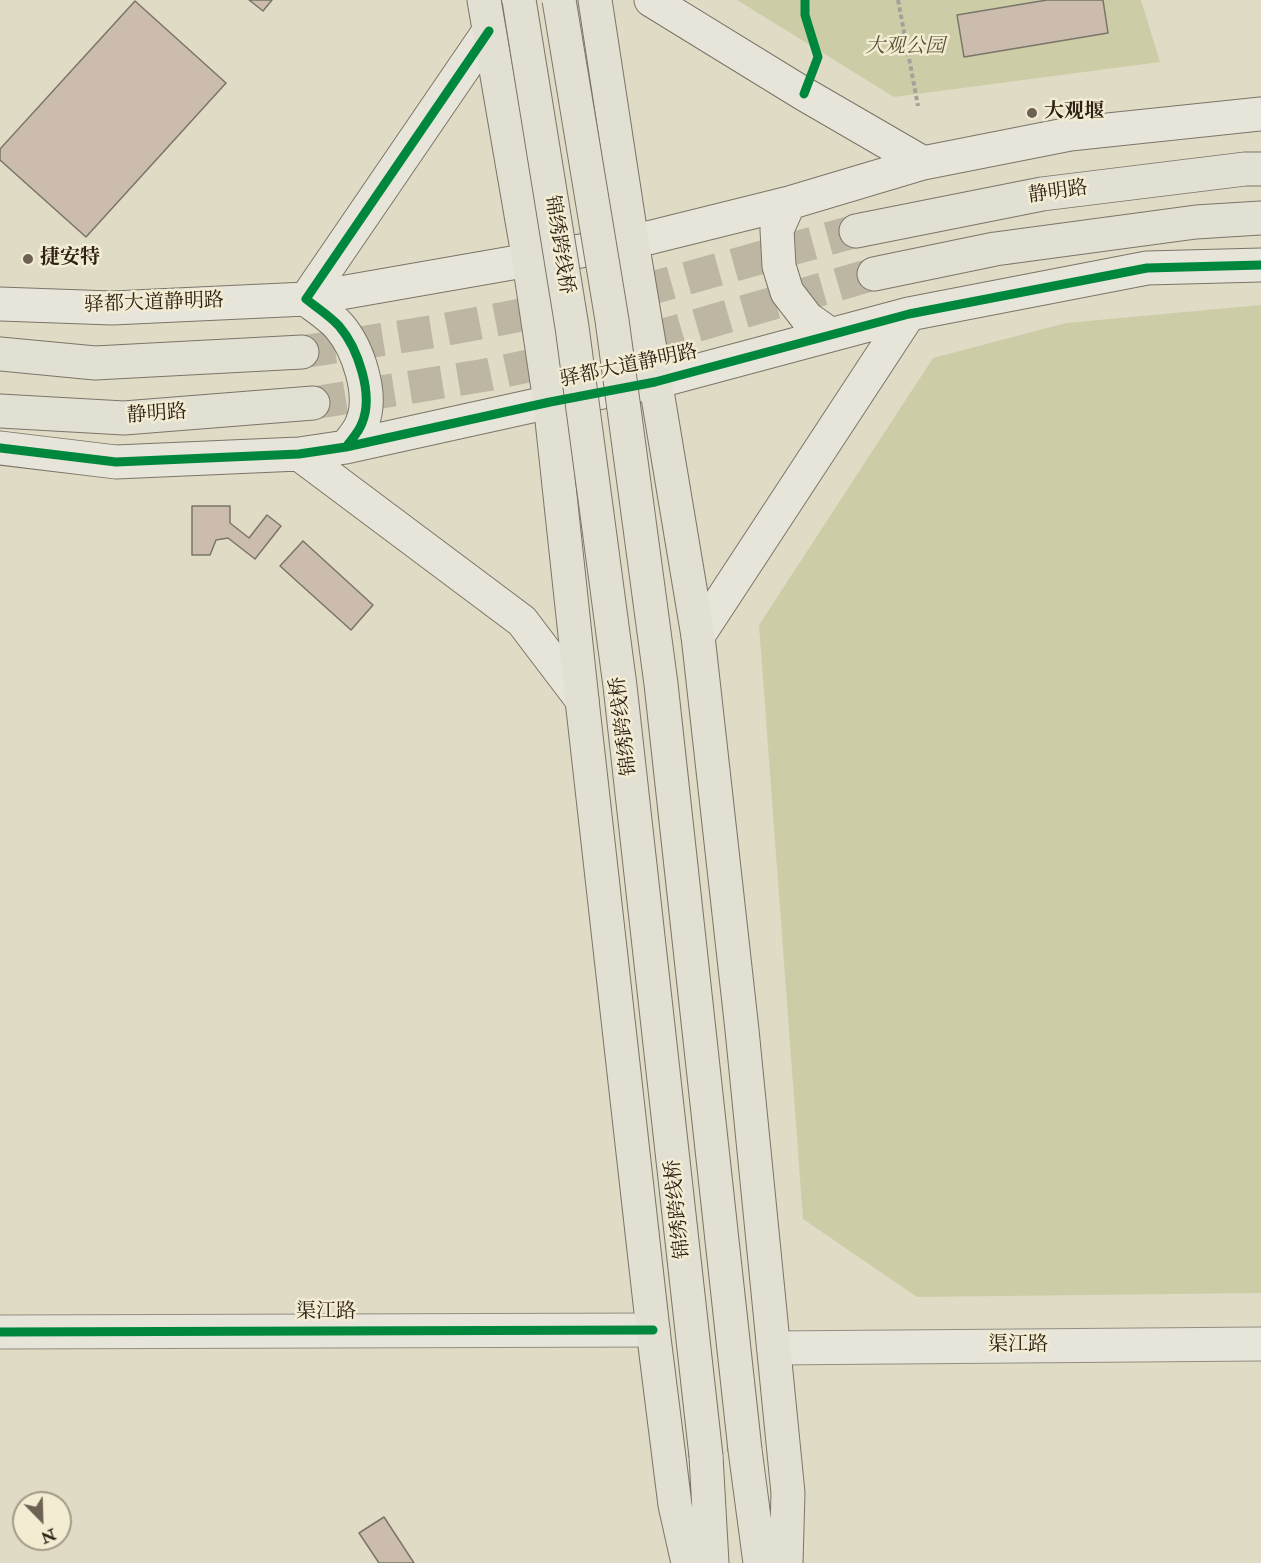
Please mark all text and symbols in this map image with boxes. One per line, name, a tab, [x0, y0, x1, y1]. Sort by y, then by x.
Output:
park label: 大观公园	[865, 36, 945, 60]
place label: 大观堰	[1044, 101, 1104, 125]
marker: 大观堰	[1025, 106, 1039, 120]
street label: 静明路	[1027, 177, 1089, 209]
street label: 锦绣跨线桥	[538, 194, 578, 296]
place label: 捷安特	[40, 247, 100, 271]
marker: 捷安特	[21, 252, 35, 266]
street label: 驿都大道静明路	[84, 290, 224, 318]
street label: 驿都大道静明路	[558, 341, 700, 393]
street label: 静明路	[126, 401, 188, 429]
street label: 锦绣跨线桥	[607, 675, 643, 777]
street label: 锦绣跨线桥	[662, 1158, 696, 1260]
street label: 渠江路	[296, 1301, 356, 1325]
street label: 渠江路	[988, 1334, 1048, 1358]
north arrow	[12, 1491, 72, 1551]
text: N	[38, 1524, 59, 1548]

